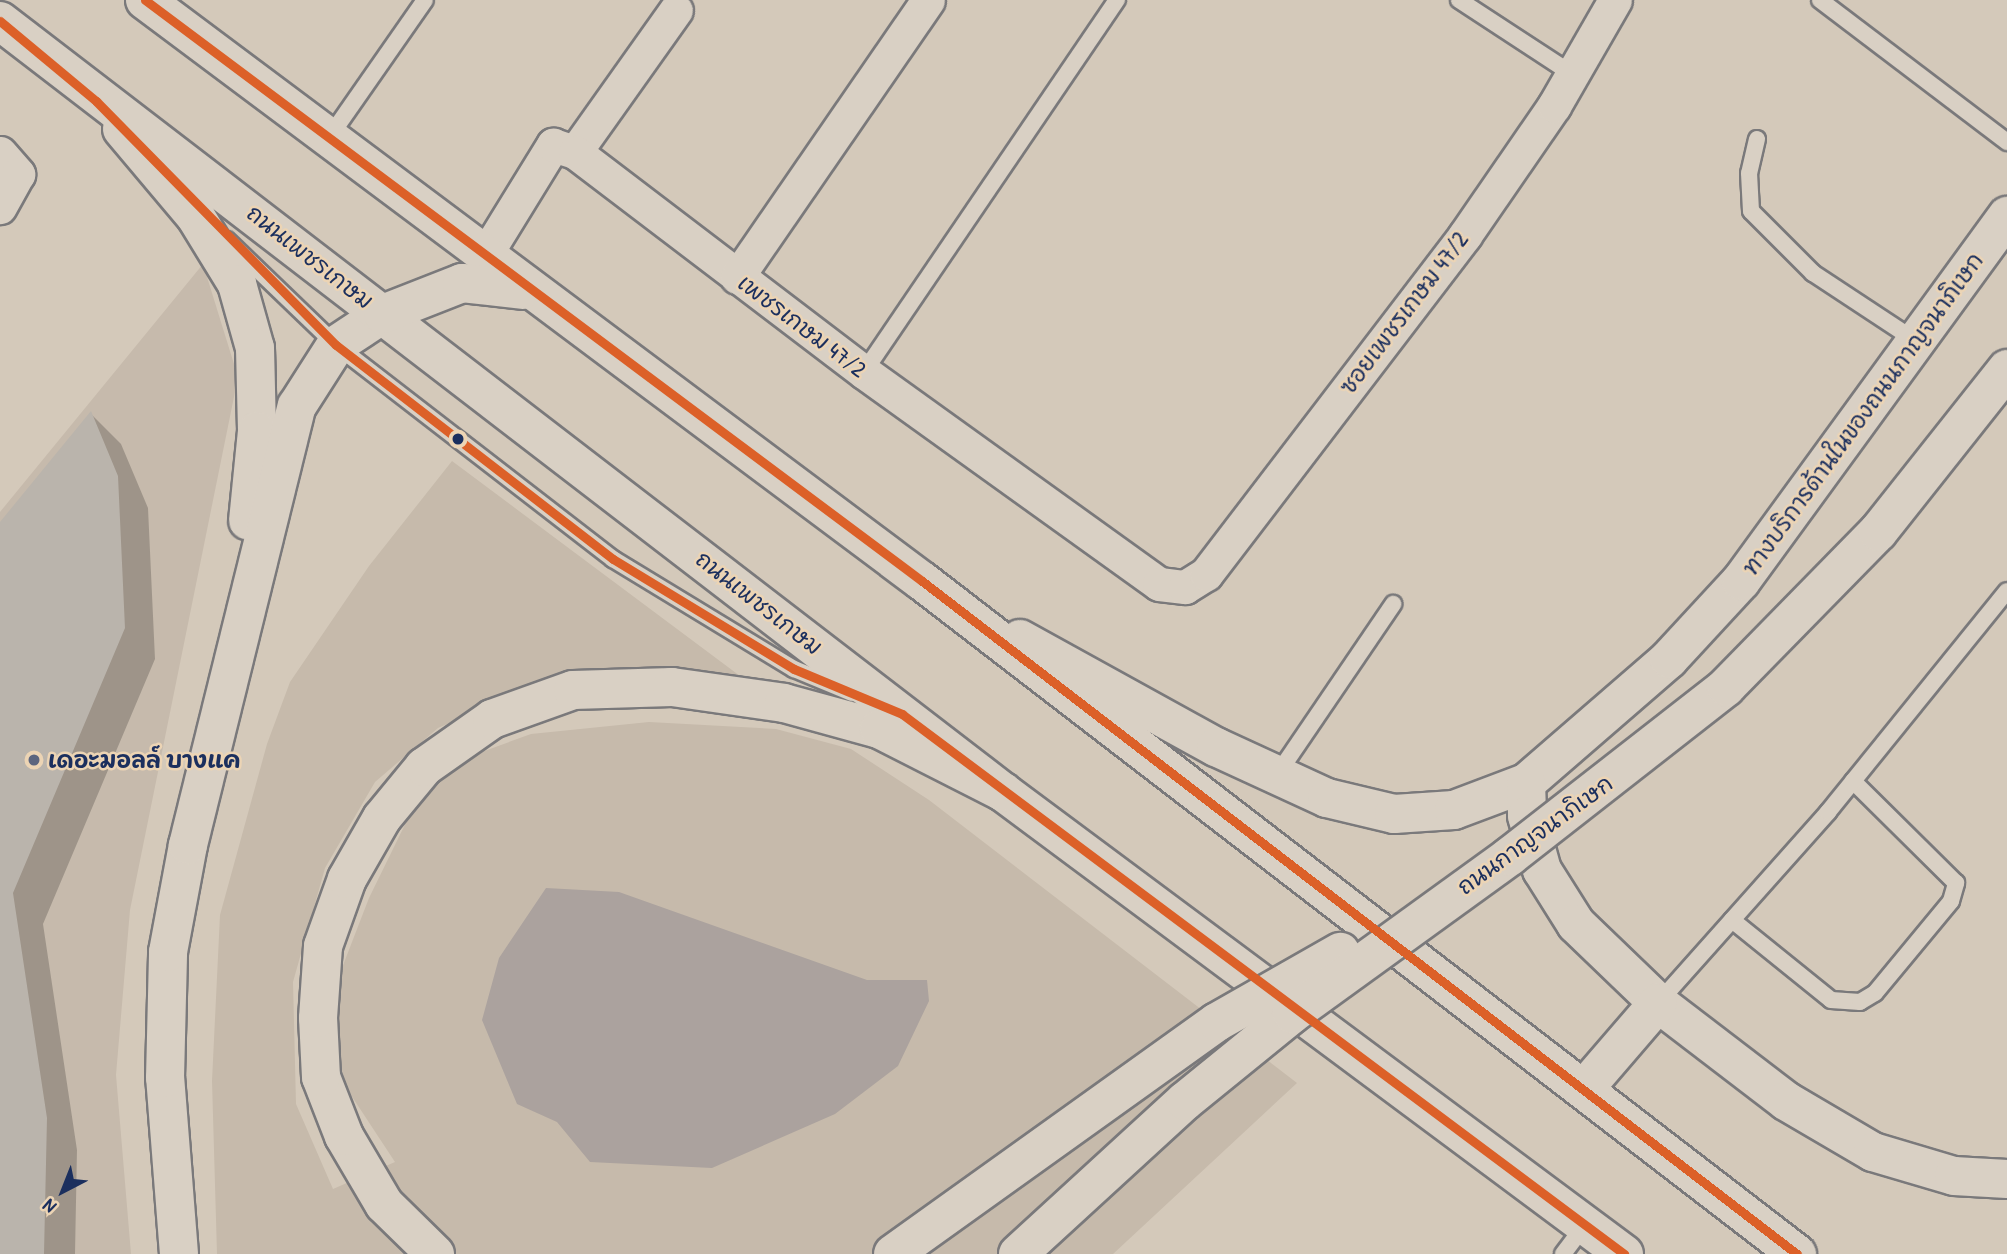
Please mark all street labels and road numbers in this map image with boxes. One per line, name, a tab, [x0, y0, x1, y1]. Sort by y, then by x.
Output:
street label: ถนนเพชรเกษม	[241, 199, 379, 315]
street label: ซอยเพชรเกษม 47/2	[1334, 226, 1474, 400]
street label: ทางบริการด้านในของถนนกาญจนาภิเษก	[1737, 247, 1989, 581]
street label: เพชรเกษม 47/2	[732, 269, 872, 383]
street label: ถนนเพชรเกษม	[690, 545, 828, 661]
street label: ถนนกาญจนาภิเษก	[1452, 769, 1618, 901]

